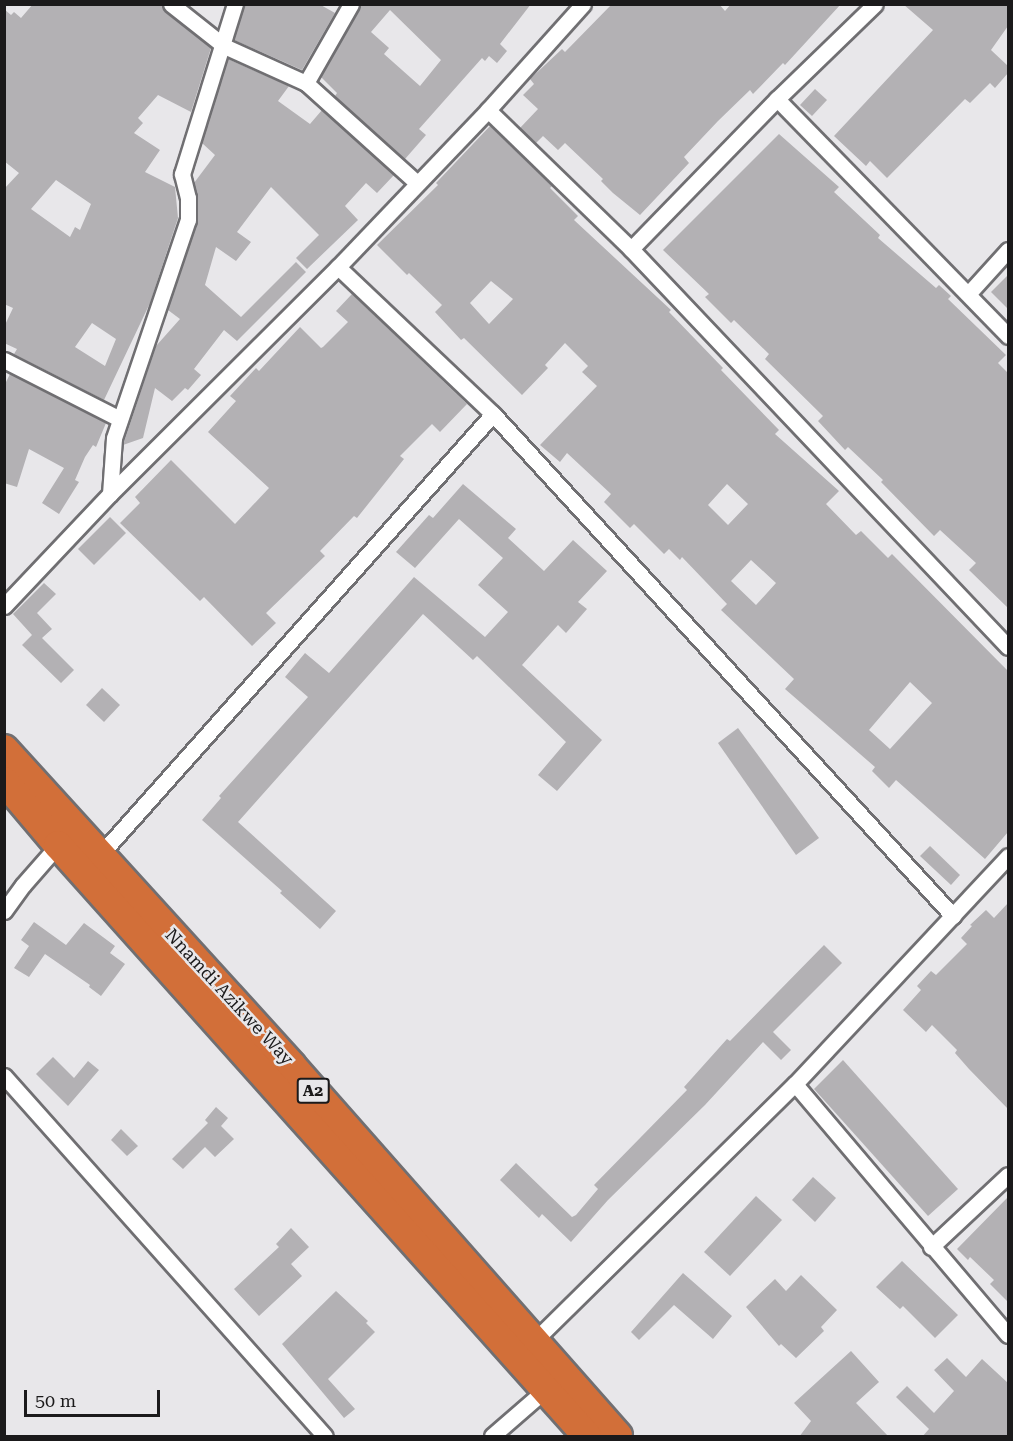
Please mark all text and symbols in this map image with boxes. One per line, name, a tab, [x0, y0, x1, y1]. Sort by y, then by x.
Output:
street label: Nnamdi Azikwe Way	[160, 924, 298, 1070]
road number: A2	[296, 1078, 330, 1104]
scale bar	[27, 1378, 164, 1416]
text: 50 m	[35, 1390, 76, 1411]

